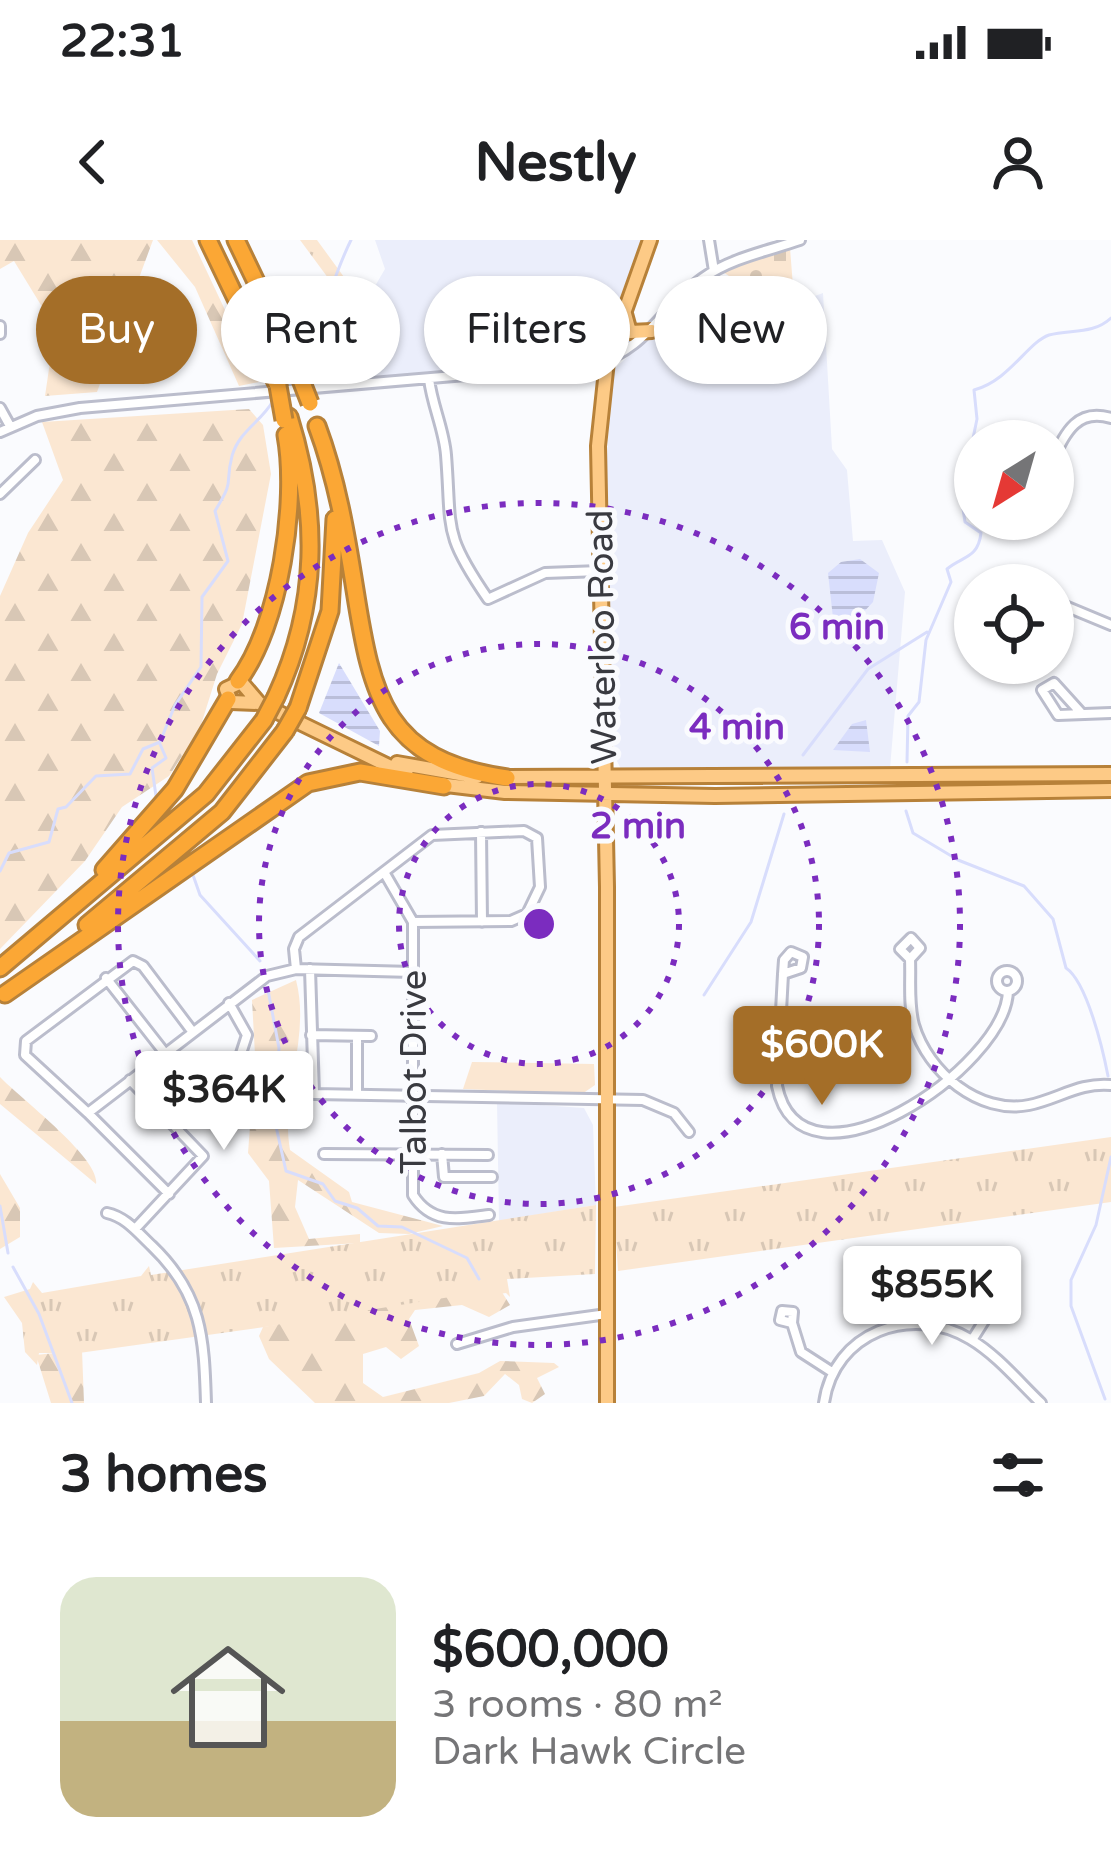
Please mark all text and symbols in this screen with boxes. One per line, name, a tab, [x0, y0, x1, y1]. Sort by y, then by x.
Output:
text: 22:31	[60, 15, 185, 69]
icon: back	[60, 129, 126, 195]
icon: person	[985, 129, 1051, 195]
text: Nestly	[475, 130, 636, 195]
chip: Buy	[36, 276, 197, 384]
chip: Rent	[221, 276, 400, 384]
chip: Filters	[424, 276, 630, 384]
chip: New	[654, 276, 827, 384]
north arrow	[954, 420, 1074, 540]
map controls	[954, 420, 1074, 684]
street label: Waterloo Road	[579, 509, 626, 765]
button: locate	[954, 564, 1074, 684]
text: 6 min	[789, 606, 885, 649]
text: 4 min	[689, 706, 785, 749]
text: 2 min	[590, 805, 686, 848]
centre of rings	[518, 903, 560, 945]
street label: Talbot Drive	[393, 970, 436, 1174]
pin: $600K	[738, 1006, 906, 1108]
text: $600K	[760, 1021, 884, 1068]
pin: $364K	[140, 1051, 308, 1153]
text: $364K	[162, 1066, 286, 1113]
pin: $855K	[848, 1246, 1016, 1348]
text: $855K	[870, 1261, 994, 1308]
icon: filters	[985, 1442, 1051, 1508]
text: 3 homes	[60, 1444, 268, 1506]
text: $600,000	[432, 1619, 669, 1681]
icon: home	[156, 1625, 300, 1769]
text: 3 rooms · 80 m²	[432, 1681, 723, 1728]
text: Dark Hawk Circle	[432, 1728, 746, 1775]

